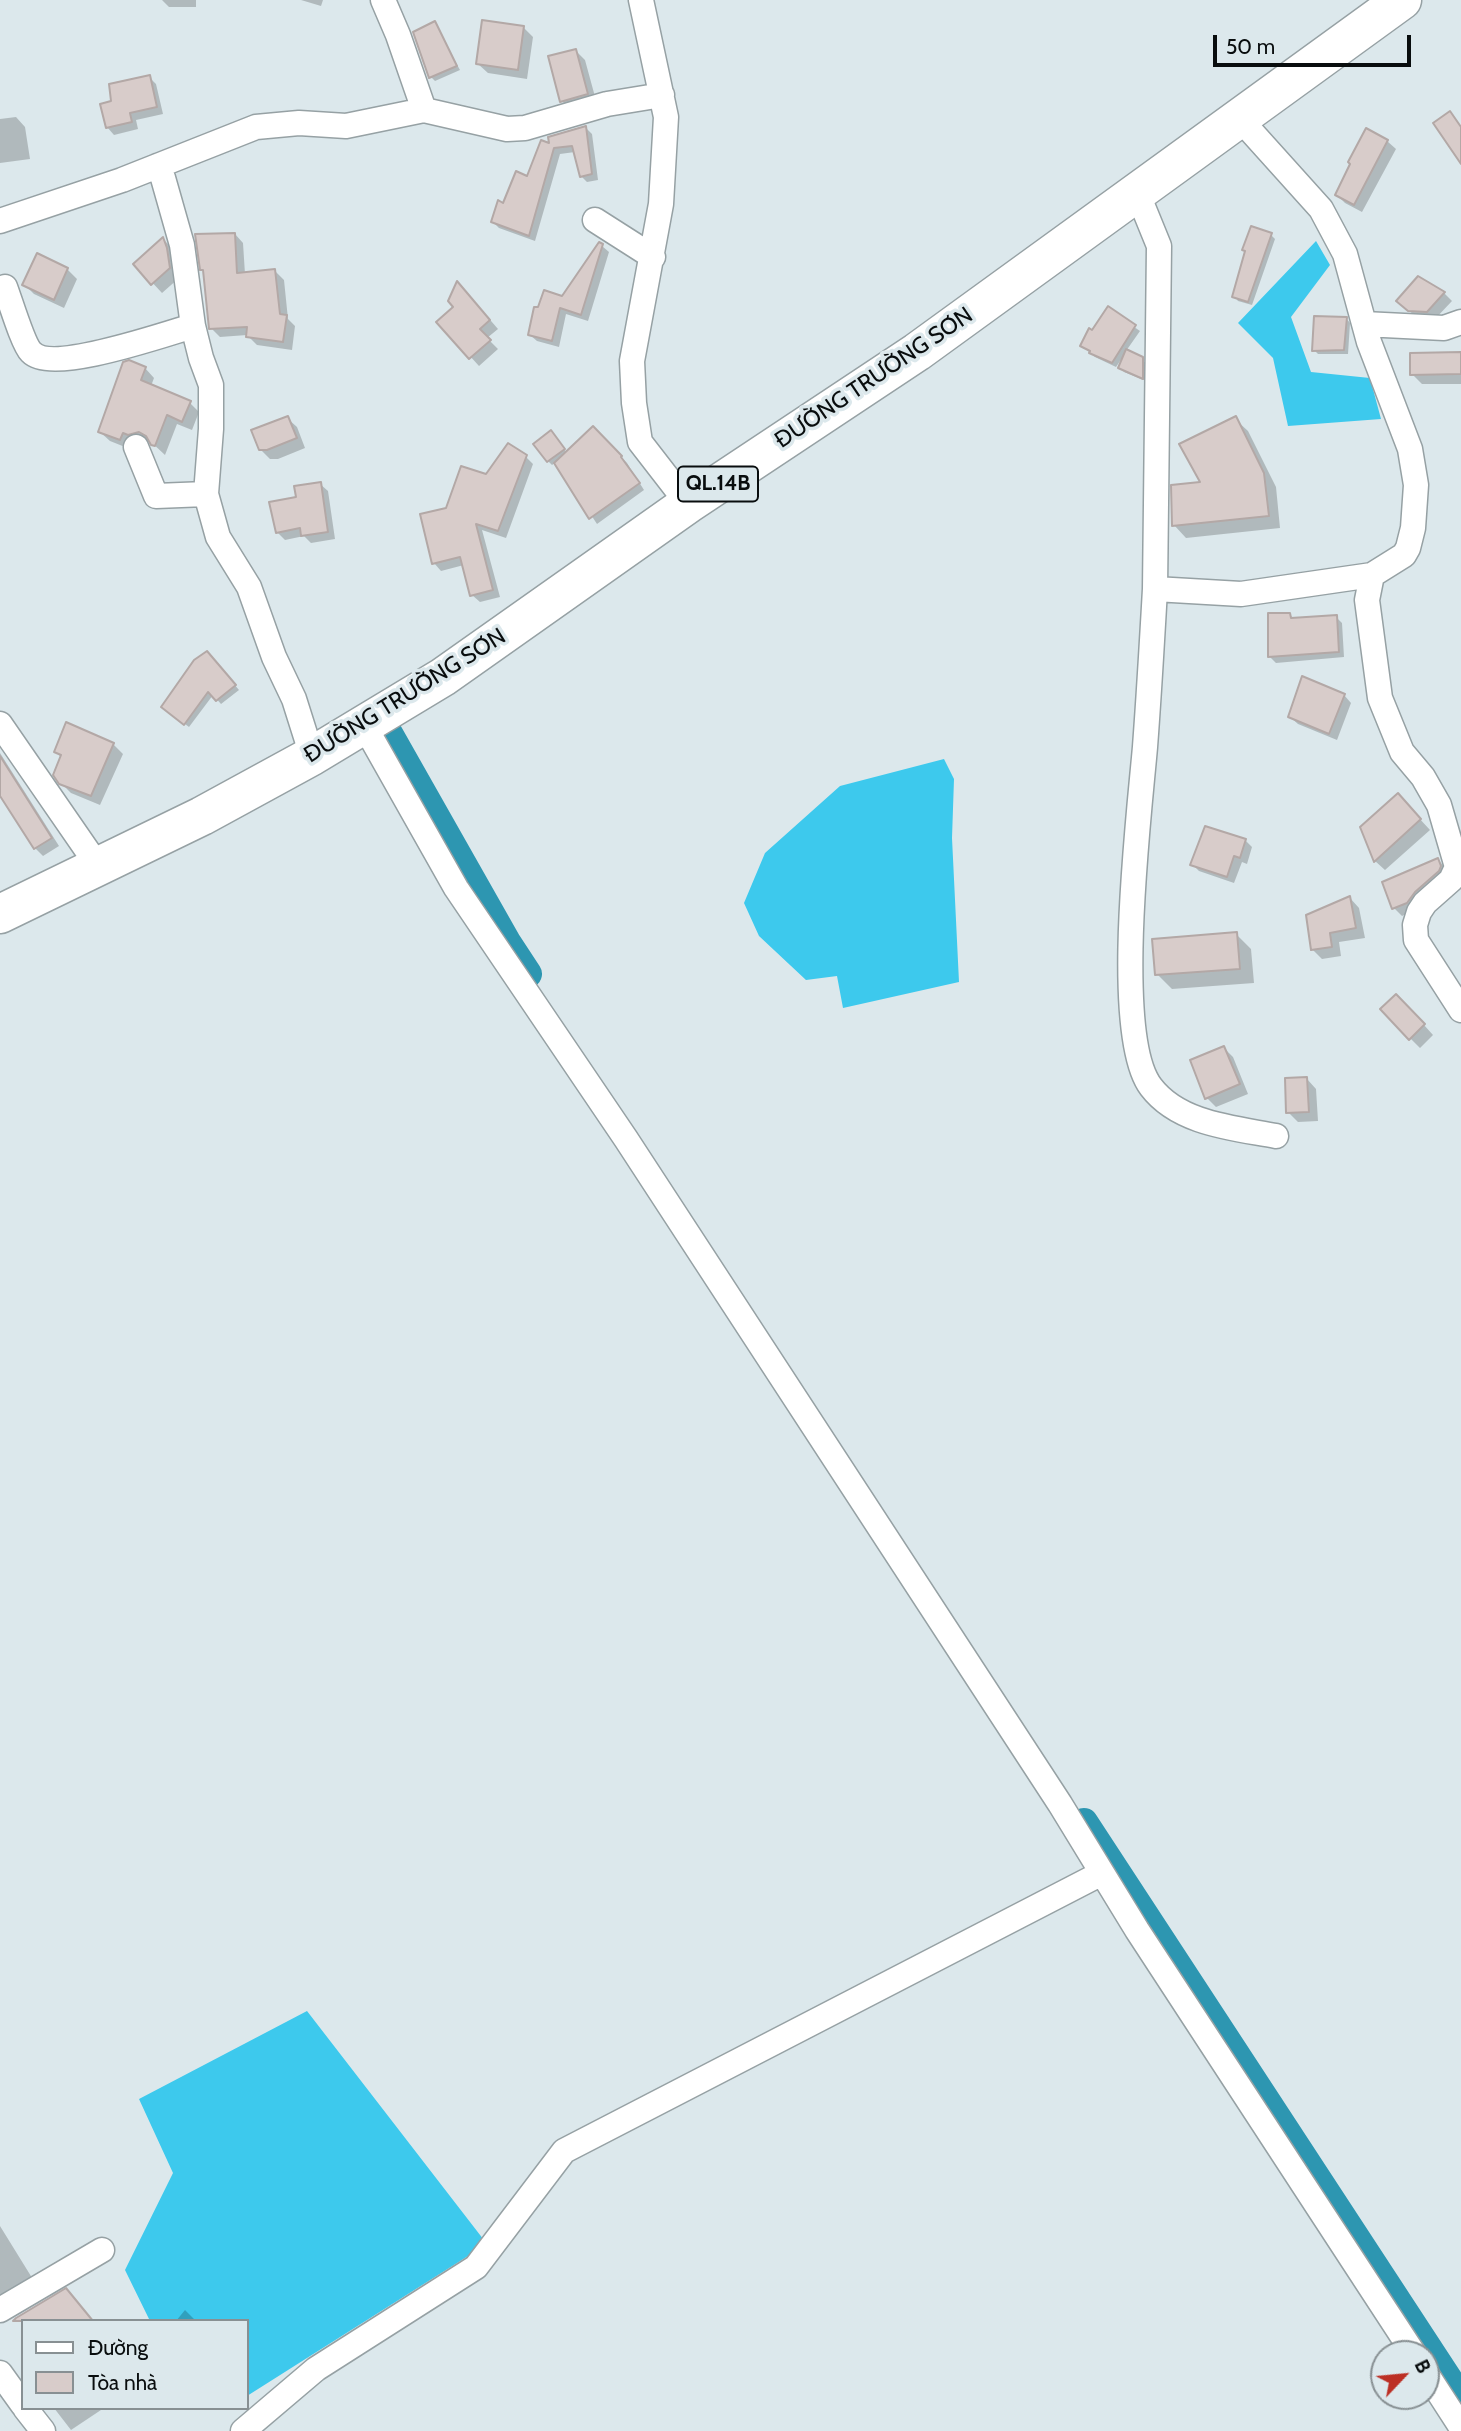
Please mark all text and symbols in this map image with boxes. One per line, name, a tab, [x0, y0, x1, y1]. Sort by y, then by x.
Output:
scale bar	[1216, 21, 1414, 65]
text: 50 m	[1226, 34, 1275, 59]
street label: ĐƯỜNG TRƯỜNG SƠN	[770, 302, 978, 454]
road number: QL.14B	[678, 466, 758, 502]
street label: ĐƯỜNG TRƯỜNG SƠN	[299, 623, 511, 769]
legend	[21, 2319, 248, 2410]
text: Đường	[88, 2335, 148, 2360]
north arrow	[1370, 2340, 1440, 2410]
text: B	[1410, 2356, 1435, 2377]
text: Tòa nhà	[88, 2370, 157, 2395]

